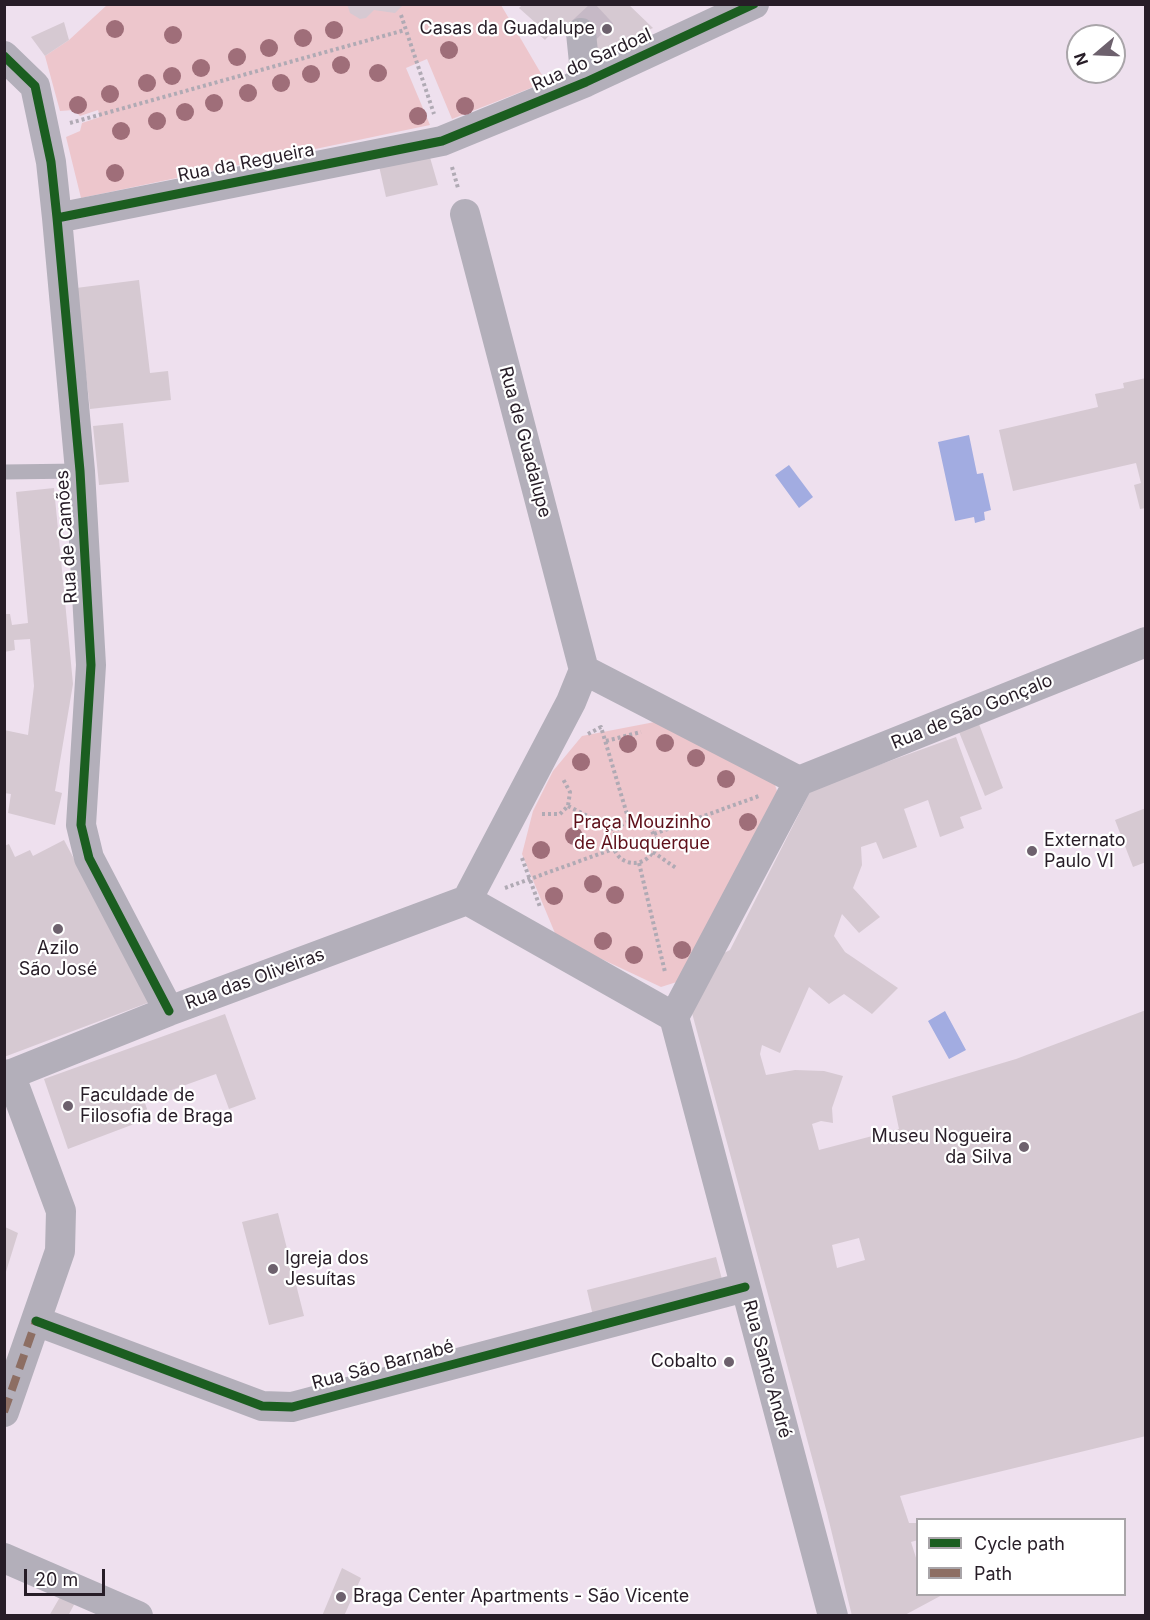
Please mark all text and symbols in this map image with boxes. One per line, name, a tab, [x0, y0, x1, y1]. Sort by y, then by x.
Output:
place label: Casas da Guadalupe	[420, 18, 595, 40]
marker: Casas da Guadalupe	[600, 22, 614, 36]
street label: Rua do Sardoal	[529, 24, 655, 96]
north arrow	[1066, 24, 1126, 84]
text: N	[1069, 50, 1092, 68]
street label: Rua da Regueira	[176, 139, 316, 187]
street label: Rua de Guadalupe	[494, 364, 556, 520]
street label: Rua de Camões	[52, 470, 82, 604]
street label: Rua de São Gonçalo	[888, 670, 1056, 754]
park label: Praça Mouzinho de Albuquerque	[573, 812, 711, 854]
place label: Externato Paulo VI	[1044, 830, 1126, 872]
marker: Externato Paulo VI	[1025, 844, 1039, 858]
marker: Azilo São José	[51, 922, 65, 936]
place label: Azilo São José	[19, 938, 97, 980]
street label: Rua das Oliveiras	[182, 944, 328, 1014]
place label: Faculdade de Filosofia de Braga	[80, 1085, 233, 1128]
marker: Faculdade de Filosofia de Braga	[61, 1099, 75, 1113]
place label: Museu Nogueira da Silva	[872, 1126, 1012, 1168]
marker: Museu Nogueira da Silva	[1017, 1140, 1031, 1154]
place label: Igreja dos Jesuítas	[285, 1248, 369, 1290]
marker: Igreja dos Jesuítas	[266, 1262, 280, 1276]
street label: Rua Santo André	[738, 1297, 796, 1441]
street label: Rua São Barnabé	[310, 1336, 456, 1394]
place label: Cobalto	[651, 1351, 717, 1373]
marker: Cobalto	[722, 1355, 736, 1369]
legend	[916, 1518, 1126, 1596]
text: Cycle path	[974, 1533, 1065, 1554]
scale bar	[27, 1557, 108, 1595]
text: Path	[974, 1563, 1012, 1584]
text: 20 m	[35, 1569, 78, 1590]
place label: Braga Center Apartments - São Vicente	[353, 1586, 689, 1608]
marker: Braga Center Apartments - São Vicente	[334, 1590, 348, 1604]

